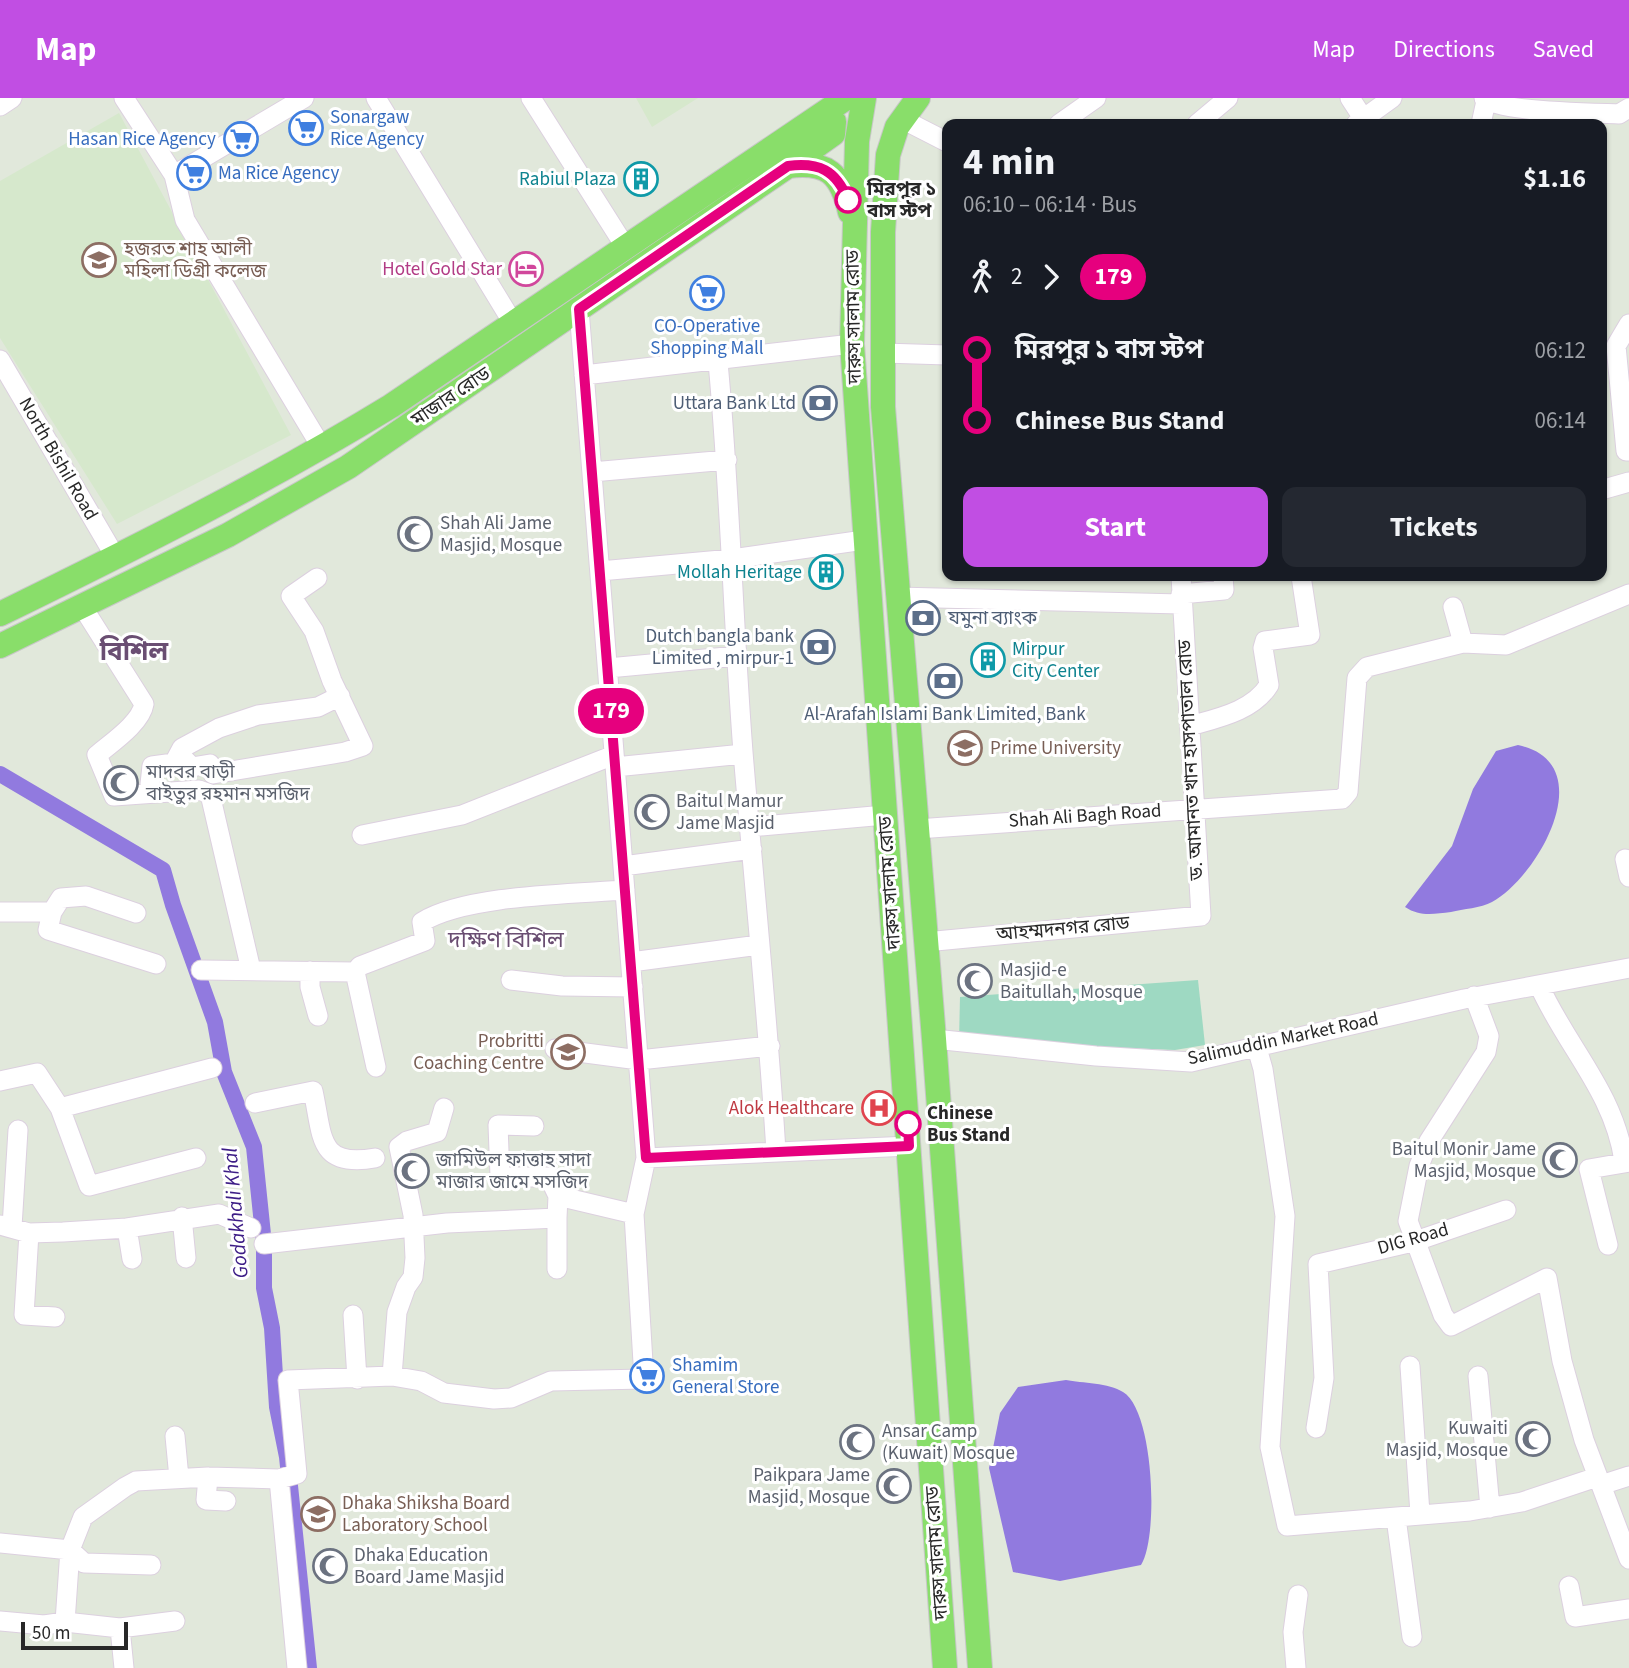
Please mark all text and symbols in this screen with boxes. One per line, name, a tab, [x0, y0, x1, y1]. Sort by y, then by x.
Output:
text: Map	[35, 26, 96, 73]
text: Map	[1312, 32, 1355, 67]
text: Directions	[1393, 32, 1495, 67]
text: Saved	[1533, 32, 1594, 67]
place label: Sonargaw Rice Agency	[330, 104, 424, 153]
supermarket icon: Sonargaw Rice Agency	[287, 109, 325, 147]
supermarket icon: Hasan Rice Agency	[222, 120, 260, 158]
place label: Hasan Rice Agency	[68, 126, 216, 153]
text: 4 min	[963, 135, 1055, 189]
supermarket icon: Ma Rice Agency	[175, 154, 213, 192]
place label: Ma Rice Agency	[218, 160, 339, 187]
building icon: Rabiul Plaza	[622, 160, 660, 198]
text: $1.16	[1523, 160, 1586, 197]
place label: Rabiul Plaza	[519, 166, 616, 193]
place label: মিরপুর ১ বাস স্টপ	[866, 176, 937, 225]
marker: মিরপুর ১ বাস স্টপ	[835, 187, 861, 213]
text: 06:10 – 06:14 · Bus	[963, 188, 1137, 221]
place label: হজরত শাহ আলী মহিলা ডিগ্রী কলেজ	[123, 236, 267, 285]
school or university icon: হজরত শাহ আলী মহিলা ডিগ্রী কলেজ	[80, 241, 118, 279]
street label: দারুস সালাম রোড	[839, 249, 869, 385]
hotel icon: Hotel Gold Star	[507, 250, 545, 288]
place label: Hotel Gold Star	[382, 256, 502, 283]
icon: walk	[963, 258, 1001, 296]
icon: forward	[1032, 258, 1070, 296]
text: 179	[1094, 259, 1132, 294]
text: 2	[1011, 260, 1022, 293]
supermarket icon: CO-Operative Shopping Mall	[688, 274, 726, 312]
place label: CO-Operative Shopping Mall	[650, 313, 764, 362]
text: মিরপুর ১ বাস স্টপ	[1015, 331, 1203, 368]
text: 06:12	[1535, 334, 1586, 367]
street label: মাজার রোড	[405, 360, 496, 434]
bank icon: Uttara Bank Ltd	[801, 384, 839, 422]
place label: Uttara Bank Ltd	[673, 390, 796, 417]
street label: North Bishil Road	[12, 393, 104, 525]
text: Chinese Bus Stand	[1015, 402, 1225, 439]
text: 06:14	[1535, 404, 1586, 437]
button: Start	[963, 487, 1268, 567]
button: Tickets	[1282, 487, 1586, 567]
place label: Shah Ali Jame Masjid, Mosque	[440, 510, 562, 559]
mosque icon: Shah Ali Jame Masjid, Mosque	[396, 515, 434, 553]
building icon: Mollah Heritage	[807, 553, 845, 591]
place label: Mollah Heritage	[677, 559, 802, 586]
bank icon: যমুনা ব্যাংক	[904, 599, 942, 637]
place label: যমুনা ব্যাংক	[947, 605, 1038, 632]
place label: Dutch bangla bank Limited , mirpur-1	[645, 623, 795, 672]
bank icon: Dutch bangla bank Limited , mirpur-1	[799, 628, 837, 666]
district label: বিশিল	[99, 633, 169, 670]
place label: Mirpur City Center	[1012, 636, 1100, 685]
street label: ড. আমানত খান হাসপাতাল রোড	[1171, 639, 1211, 882]
building icon: Mirpur City Center	[969, 641, 1007, 679]
bank icon: Al-Arafah Islami Bank Limited, Bank	[926, 662, 964, 700]
line badge: 179	[571, 688, 651, 734]
text: 179	[592, 693, 630, 728]
place label: Al-Arafah Islami Bank Limited, Bank	[804, 701, 1086, 728]
school or university icon: Prime University	[946, 729, 984, 767]
place label: Prime University	[990, 735, 1121, 762]
place label: মাদবর বাড়ী বাইতুর রহমান মসজিদ	[145, 759, 310, 808]
mosque icon: মাদবর বাড়ী বাইতুর রহমান মসজিদ	[102, 764, 140, 802]
place label: Baitul Mamur Jame Masjid	[676, 788, 783, 837]
mosque icon: Baitul Mamur Jame Masjid	[633, 793, 671, 831]
street label: Shah Ali Bagh Road	[1008, 797, 1162, 835]
street label: দারুস সালাম রোড	[872, 815, 908, 952]
street label: আহম্মদনগর রোড	[994, 910, 1131, 948]
district label: দক্ষিণ বিশিল	[447, 923, 565, 956]
place label: Masjid-e Baitullah, Mosque	[1000, 957, 1143, 1006]
mosque icon: Masjid-e Baitullah, Mosque	[956, 962, 994, 1000]
street label: Salimuddin Market Road	[1185, 1006, 1381, 1072]
place label: Probritti Coaching Centre	[413, 1028, 544, 1077]
school or university icon: Probritti Coaching Centre	[549, 1033, 587, 1071]
hospital icon: Alok Healthcare	[860, 1089, 898, 1127]
place label: Alok Healthcare	[729, 1095, 854, 1122]
place label: Chinese Bus Stand	[927, 1100, 1010, 1149]
marker: Chinese Bus Stand	[895, 1111, 921, 1137]
place label: Baitul Monir Jame Masjid, Mosque	[1392, 1136, 1536, 1185]
mosque icon: Baitul Monir Jame Masjid, Mosque	[1541, 1141, 1579, 1179]
water label: Godakhali Khal	[214, 1145, 256, 1280]
place label: জামিউল ফাত্তাহ সাদা মাজার জামে মসজিদ	[435, 1147, 592, 1196]
mosque icon: জামিউল ফাত্তাহ সাদা মাজার জামে মসজিদ	[393, 1152, 431, 1190]
street label: DIG Road	[1374, 1216, 1452, 1262]
place label: Shamim General Store	[672, 1352, 779, 1401]
supermarket icon: Shamim General Store	[628, 1357, 666, 1395]
place label: Kuwaiti Masjid, Mosque	[1386, 1415, 1508, 1464]
place label: Ansar Camp (Kuwait) Mosque	[882, 1418, 1015, 1467]
mosque icon: Kuwaiti Masjid, Mosque	[1514, 1420, 1552, 1458]
mosque icon: Ansar Camp (Kuwait) Mosque	[838, 1423, 876, 1461]
place label: Paikpara Jame Masjid, Mosque	[748, 1462, 870, 1511]
mosque icon: Paikpara Jame Masjid, Mosque	[875, 1467, 913, 1505]
street label: দারুস সালাম রোড	[919, 1485, 955, 1622]
place label: Dhaka Shiksha Board Laboratory School	[342, 1490, 510, 1539]
school or university icon: Dhaka Shiksha Board Laboratory School	[299, 1495, 337, 1533]
place label: Dhaka Education Board Jame Masjid	[354, 1542, 504, 1591]
mosque icon: Dhaka Education Board Jame Masjid	[311, 1547, 349, 1585]
scale bar	[21, 1619, 128, 1651]
text: 50 m	[32, 1620, 70, 1647]

